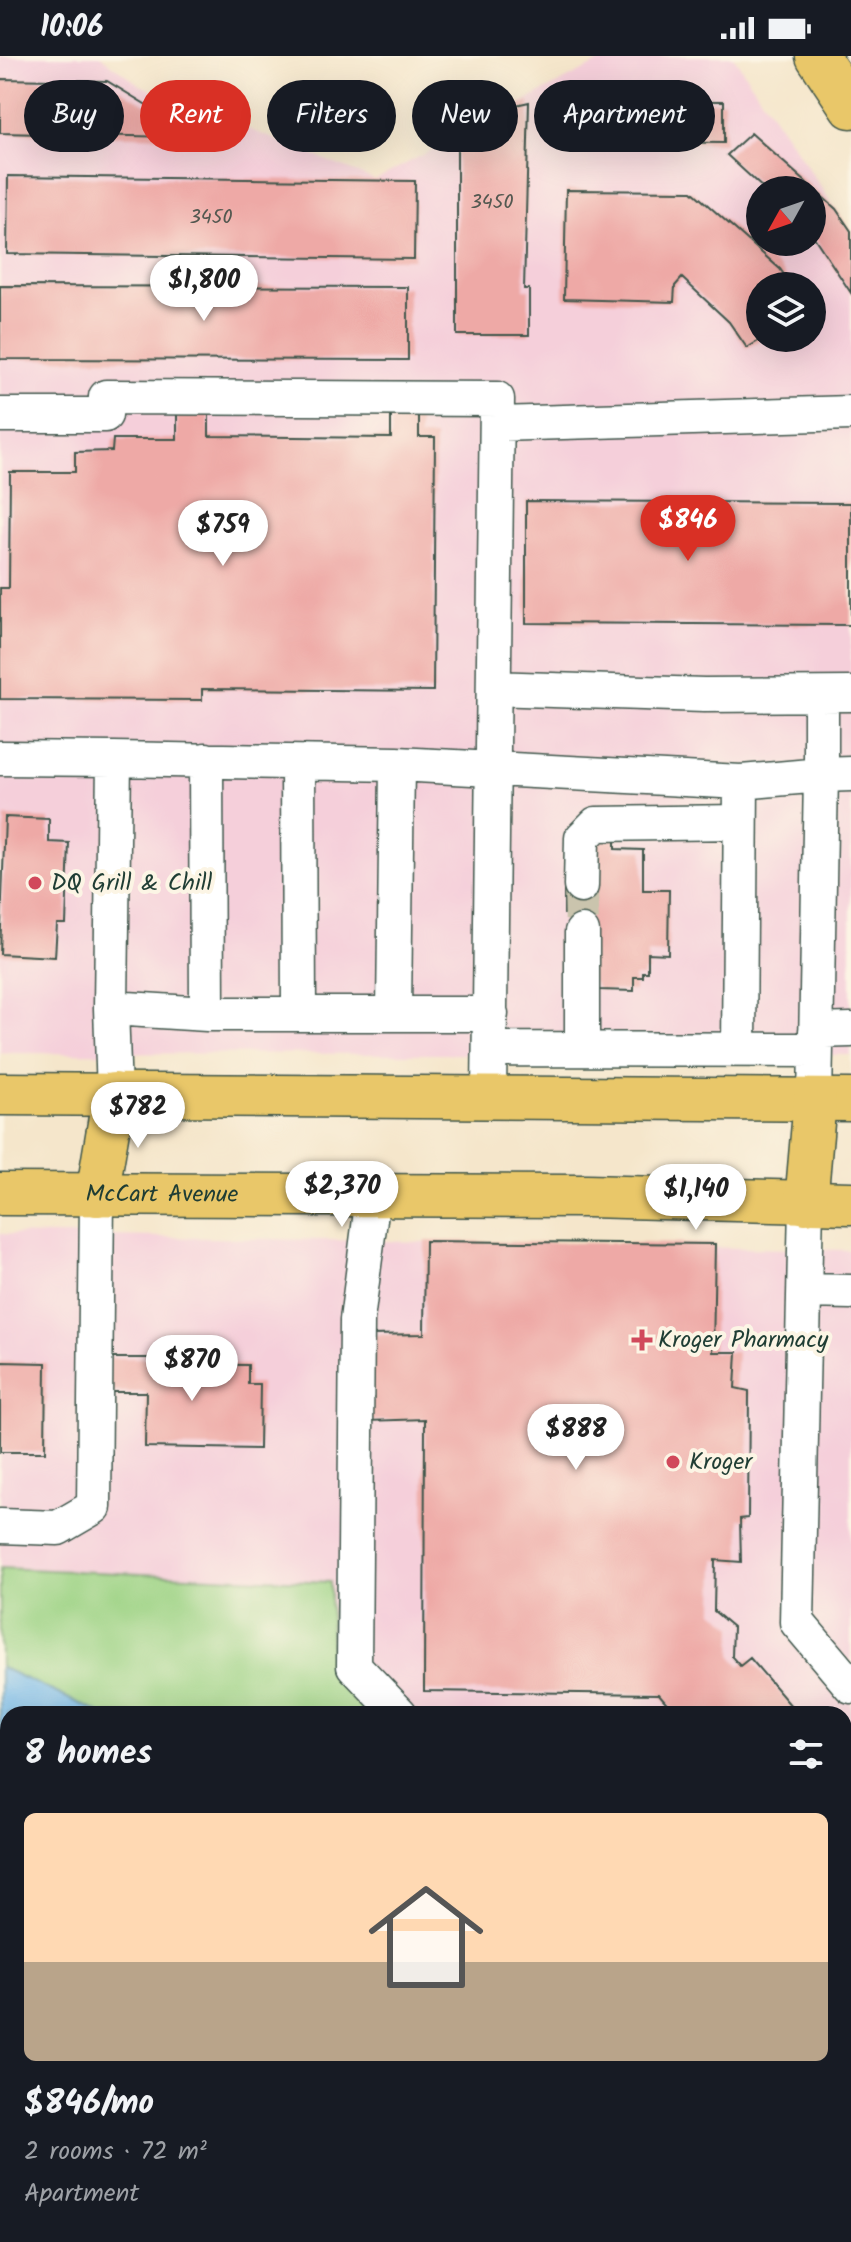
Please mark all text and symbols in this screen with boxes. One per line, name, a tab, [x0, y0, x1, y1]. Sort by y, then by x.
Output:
text: 10:06	[40, 4, 103, 52]
chip: Buy	[24, 80, 124, 152]
chip: Rent	[140, 80, 251, 152]
chip: Filters	[267, 80, 396, 152]
chip: New	[412, 80, 518, 152]
chip: Apartment	[534, 80, 715, 152]
north arrow	[746, 176, 826, 256]
map controls	[746, 176, 826, 352]
house number: 3450	[470, 187, 514, 219]
house number: 3450	[189, 202, 233, 234]
pin: $1,800	[139, 255, 269, 323]
text: $1,800	[168, 260, 240, 302]
button: layers	[746, 272, 826, 352]
pin: $846	[641, 495, 735, 563]
pin: $759	[176, 500, 270, 568]
text: $846	[659, 500, 718, 542]
text: $759	[196, 505, 250, 547]
place label: DQ Grill & Chill	[51, 864, 213, 903]
marker: DQ Grill & Chill	[26, 874, 44, 892]
pin: $782	[91, 1082, 185, 1150]
text: $782	[109, 1087, 167, 1129]
pin: $2,370	[277, 1161, 407, 1229]
pin: $1,140	[631, 1164, 761, 1232]
text: $2,370	[303, 1166, 381, 1208]
text: $1,140	[663, 1169, 729, 1211]
street label: McCart Avenue	[86, 1175, 239, 1214]
place label: Kroger Pharmacy	[658, 1321, 829, 1360]
marker: Kroger Pharmacy	[633, 1331, 651, 1349]
pin: $870	[145, 1335, 239, 1403]
text: $870	[164, 1340, 220, 1382]
pin: $888	[529, 1404, 623, 1472]
text: $888	[545, 1409, 607, 1451]
place label: Kroger	[689, 1443, 754, 1482]
marker: Kroger	[664, 1453, 682, 1471]
text: 8 homes	[24, 1727, 152, 1781]
icon: filters	[784, 1732, 828, 1776]
icon: home	[354, 1865, 498, 2009]
text: $846/mo	[24, 2077, 154, 2131]
text: 2 rooms · 72 m²	[24, 2131, 207, 2173]
text: Apartment	[24, 2173, 139, 2215]

